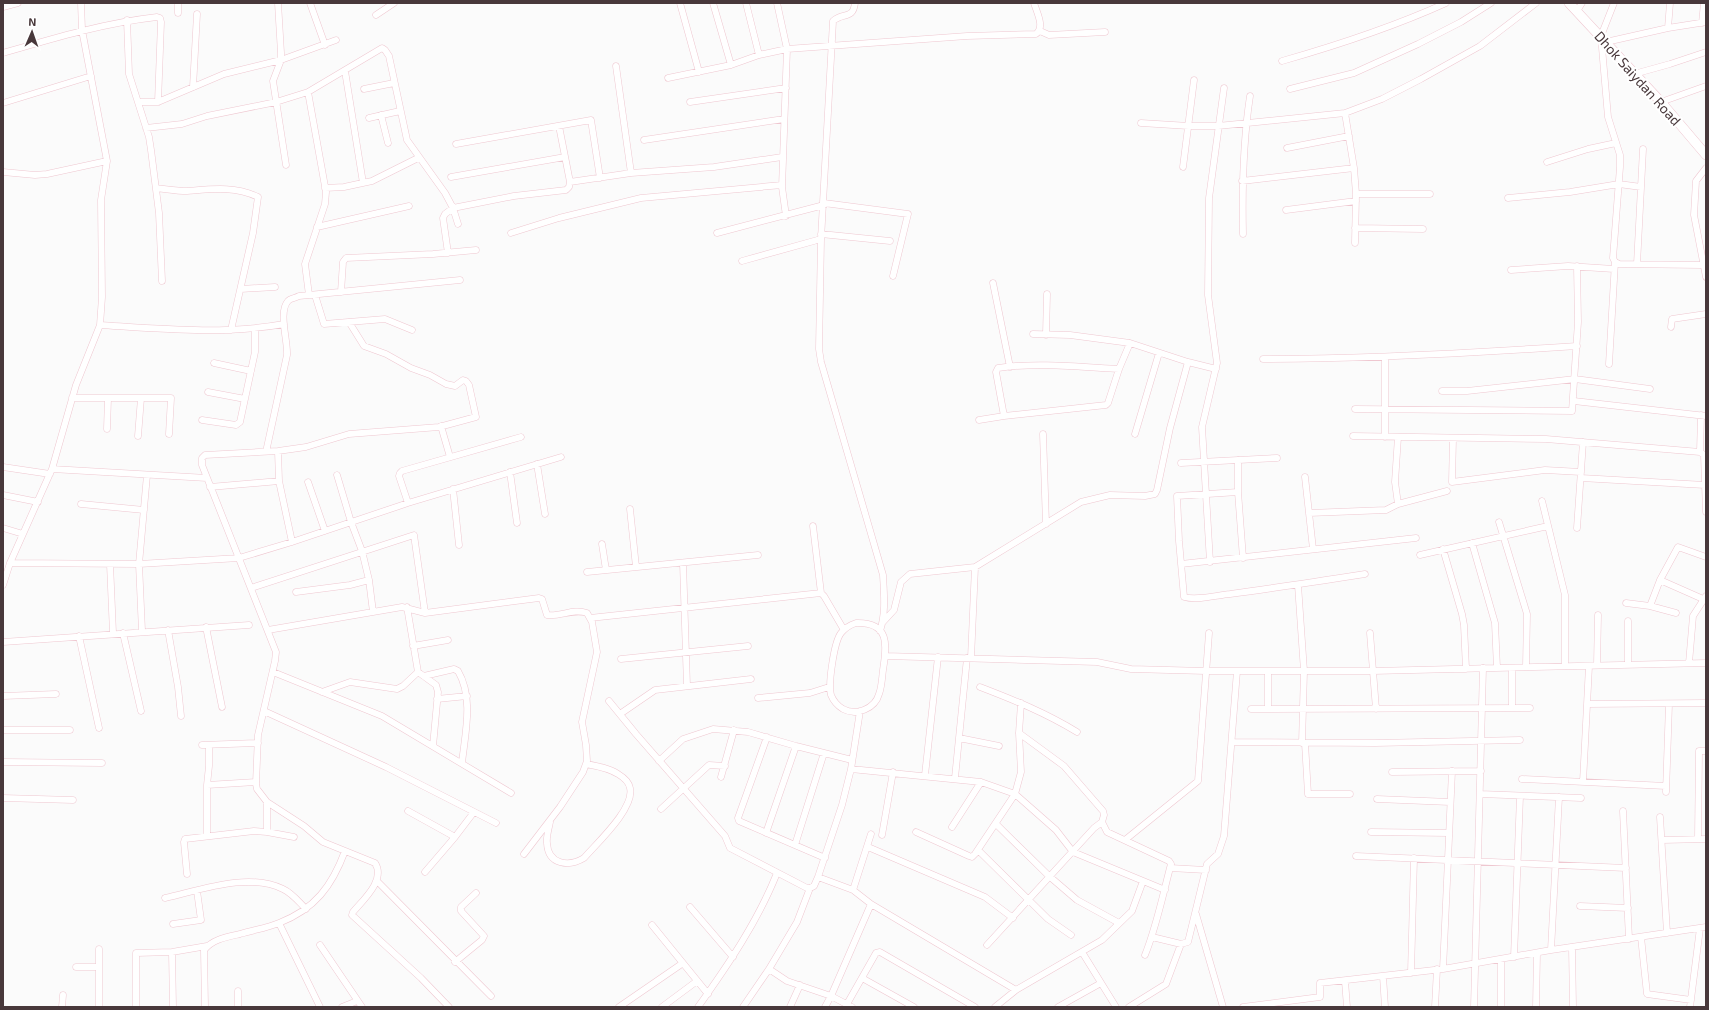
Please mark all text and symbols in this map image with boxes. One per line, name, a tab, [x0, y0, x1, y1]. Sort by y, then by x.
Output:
north arrow	[12, 12, 52, 52]
text: N	[28, 15, 37, 28]
street label: Dhok Saiydan Road	[1591, 27, 1685, 129]

